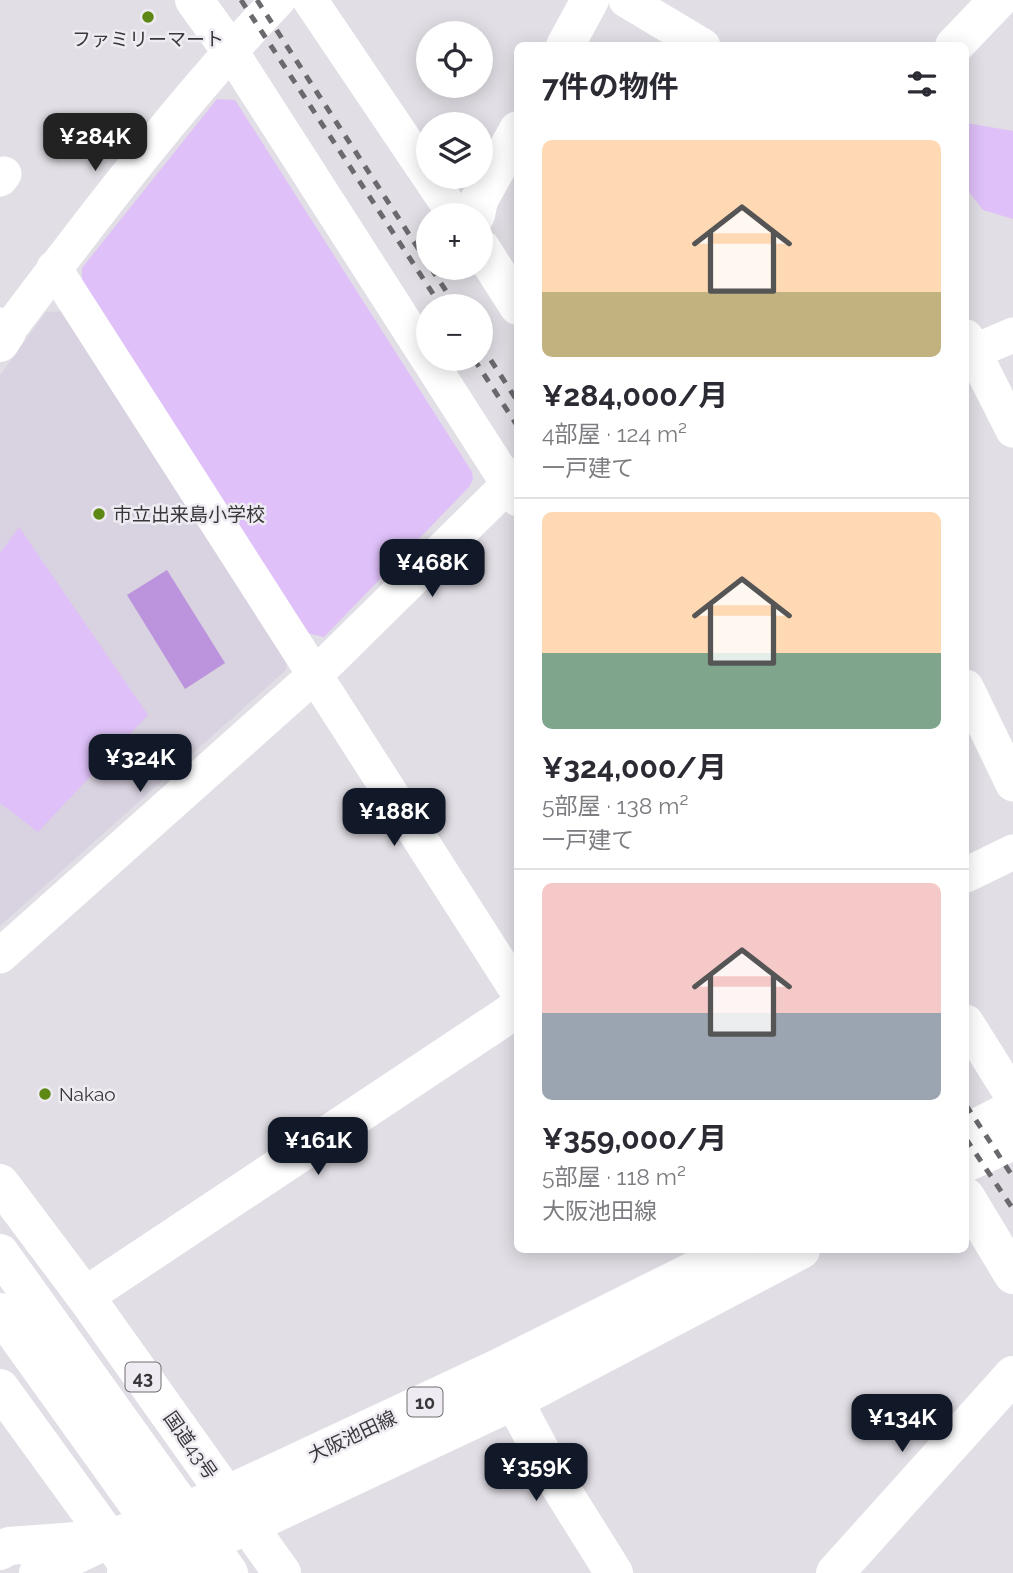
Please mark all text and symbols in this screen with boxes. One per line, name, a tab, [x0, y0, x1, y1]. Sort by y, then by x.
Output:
marker: ファミリーマート	[140, 9, 156, 25]
map controls	[416, 21, 493, 371]
button: locate	[416, 21, 493, 98]
place label: ファミリーマート	[72, 28, 224, 50]
icon: filters	[903, 65, 941, 103]
text: 7件の物件	[542, 69, 679, 104]
button: layers	[416, 112, 493, 189]
pin: ¥284K	[46, 114, 144, 173]
text: ¥284K	[59, 122, 131, 149]
icon: home	[679, 186, 805, 312]
button: +	[416, 203, 493, 280]
button: −	[416, 294, 493, 371]
text: ¥284,000/月	[542, 378, 728, 413]
text: 4部屋 · 124 m²	[542, 420, 687, 447]
text: 一戸建て	[542, 454, 634, 481]
place label: 市立出来島小学校	[113, 503, 265, 525]
marker: 市立出来島小学校	[91, 506, 107, 522]
pin: ¥468K	[383, 540, 481, 599]
text: ¥468K	[396, 548, 468, 575]
icon: home	[679, 558, 805, 684]
pin: ¥324K	[91, 734, 189, 794]
text: ¥324K	[105, 743, 175, 770]
text: ¥324,000/月	[542, 750, 727, 785]
pin: ¥188K	[345, 788, 443, 848]
text: 5部屋 · 138 m²	[542, 792, 688, 819]
text: ¥188K	[359, 797, 429, 824]
text: 一戸建て	[542, 826, 634, 853]
icon: home	[679, 929, 805, 1055]
place label: Nakao	[59, 1083, 116, 1105]
marker: Nakao	[37, 1086, 53, 1102]
pin: ¥161K	[269, 1118, 367, 1177]
text: ¥359,000/月	[542, 1121, 727, 1156]
text: ¥161K	[284, 1126, 352, 1153]
text: 5部屋 · 118 m²	[542, 1163, 686, 1190]
text: 大阪池田線	[542, 1197, 657, 1224]
road number: 43	[125, 1362, 160, 1392]
road number: 10	[408, 1387, 442, 1416]
pin: ¥134K	[853, 1394, 951, 1454]
text: ¥134K	[867, 1403, 937, 1430]
street label: 大阪池田線	[304, 1406, 400, 1466]
street label: 国道43号	[160, 1407, 222, 1483]
pin: ¥359K	[487, 1444, 585, 1503]
text: ¥359K	[501, 1452, 571, 1479]

